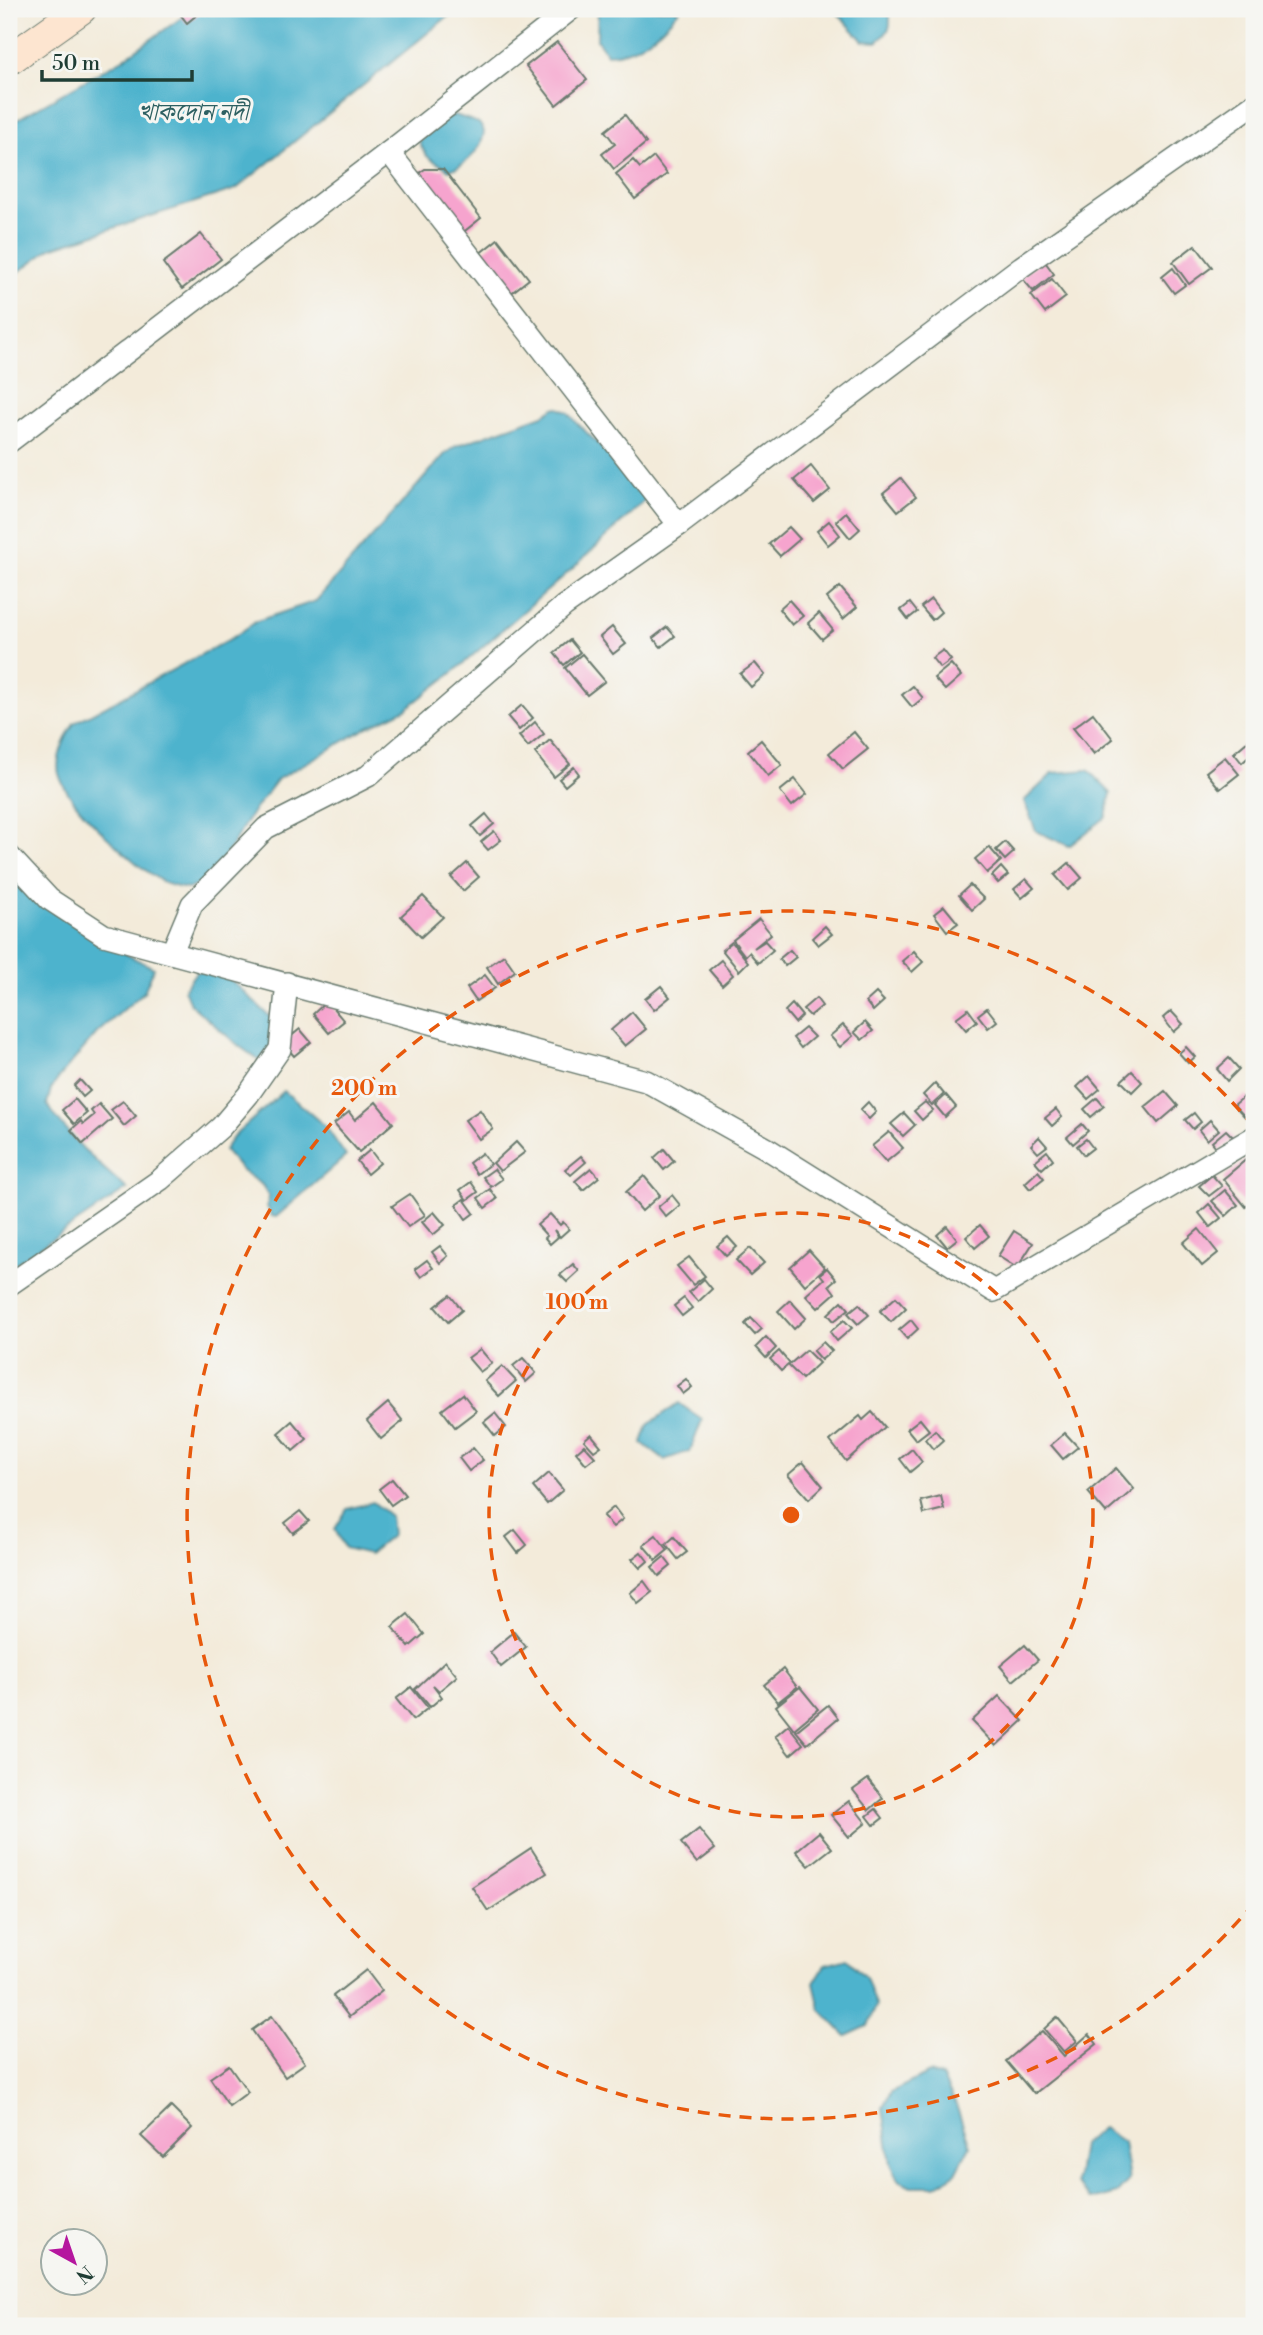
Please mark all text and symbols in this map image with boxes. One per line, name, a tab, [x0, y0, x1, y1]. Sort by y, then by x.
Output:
scale bar	[42, 38, 192, 82]
text: 50 m	[52, 51, 100, 77]
water label: খাকদোন নদী	[138, 97, 252, 128]
text: 200 m	[331, 1076, 397, 1102]
text: 100 m	[546, 1290, 608, 1316]
centre of rings	[779, 1503, 803, 1527]
north arrow	[38, 2226, 108, 2296]
text: N	[71, 2260, 98, 2288]

